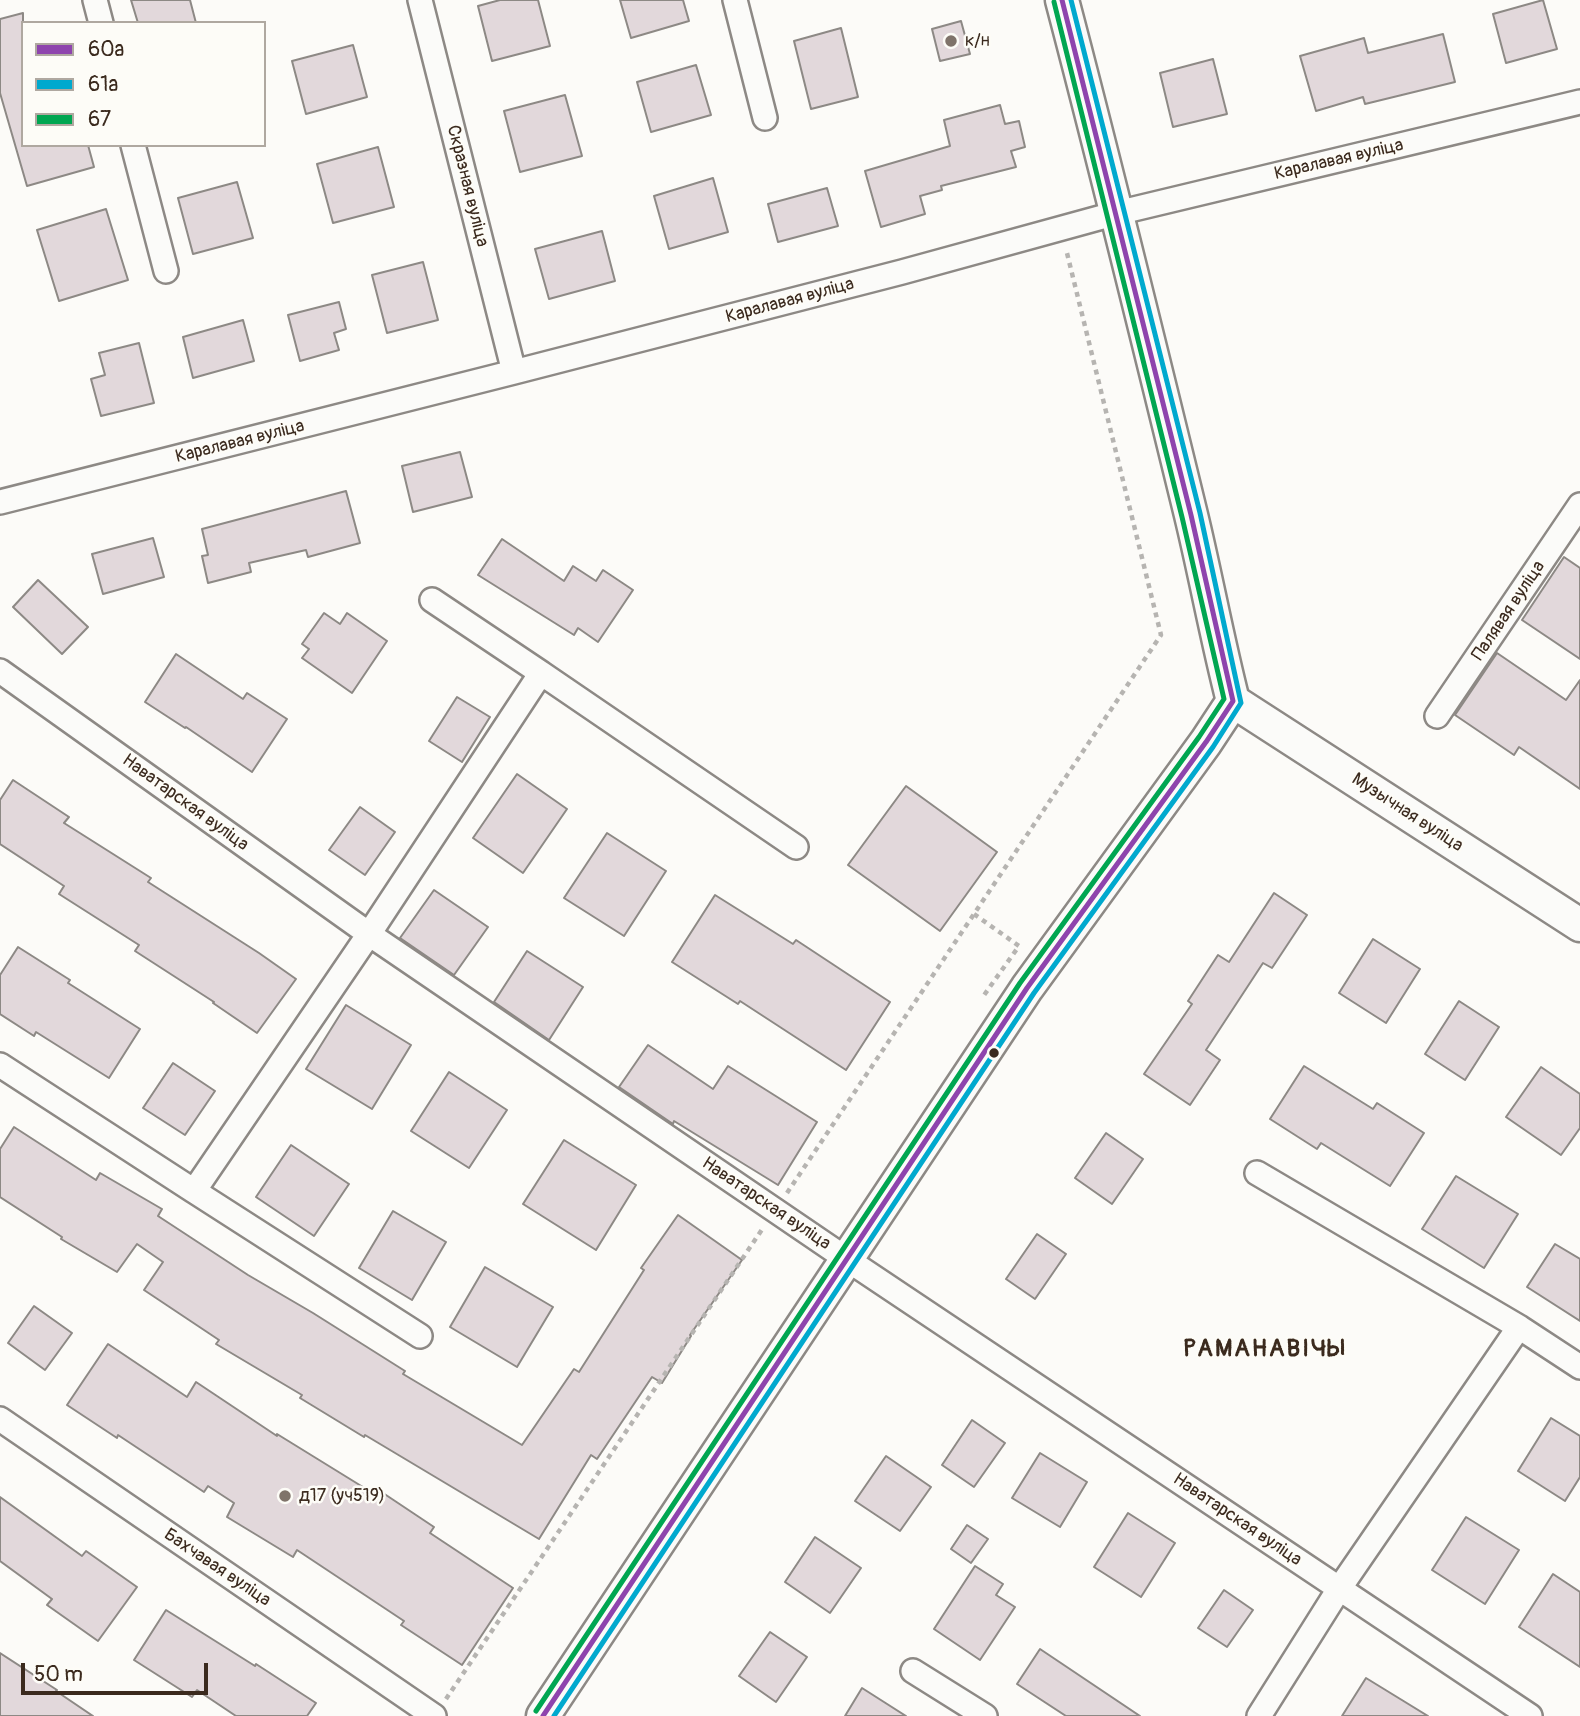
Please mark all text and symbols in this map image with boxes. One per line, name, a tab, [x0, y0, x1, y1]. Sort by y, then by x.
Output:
legend	[21, 21, 266, 147]
place label: к/н	[965, 30, 990, 52]
marker: к/н	[943, 33, 959, 49]
text: 60а	[88, 36, 124, 63]
text: 61а	[88, 71, 118, 98]
text: 67	[88, 106, 111, 133]
street label: Скразная вуліца	[441, 123, 493, 249]
street label: Каралавая вуліца	[1272, 135, 1406, 185]
street label: Каралавая вуліца	[724, 274, 856, 328]
street label: Каралавая вуліца	[173, 416, 307, 468]
street label: Палявая вуліца	[1468, 557, 1550, 665]
street label: Наватарская вуліца	[118, 750, 252, 856]
street label: Музычная вуліца	[1347, 769, 1467, 857]
unlabelled marker	[987, 1046, 1001, 1060]
street label: Наватарская вуліца	[697, 1153, 835, 1255]
district label: РАМАНАВІЧЫ	[1185, 1336, 1345, 1364]
street label: Наватарская вуліца	[1168, 1469, 1306, 1571]
place label: д17 (уч519)	[299, 1485, 385, 1507]
marker: д17 (уч519)	[277, 1488, 293, 1504]
street label: Бахчавая вуліца	[160, 1524, 274, 1612]
scale bar	[24, 1650, 212, 1694]
text: 50 m	[34, 1661, 83, 1688]

